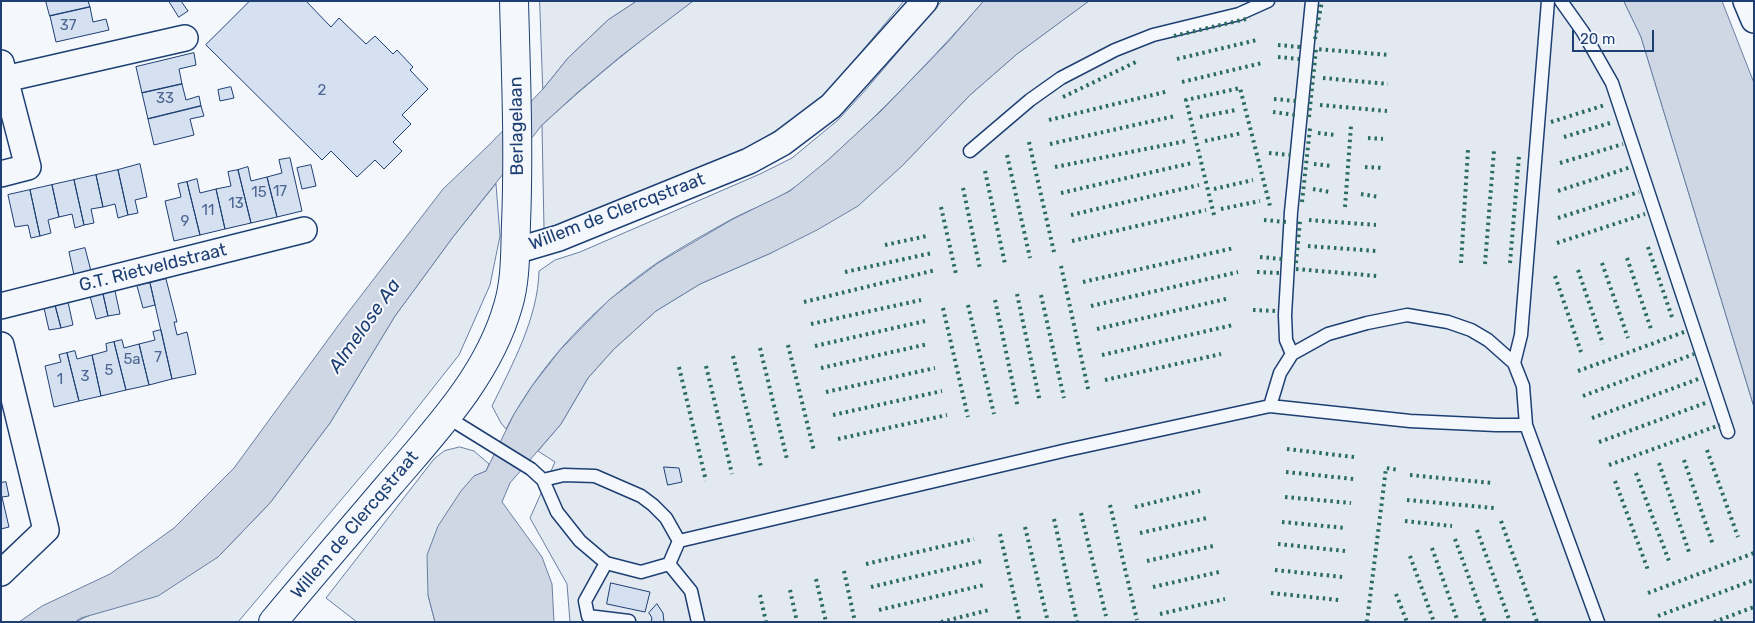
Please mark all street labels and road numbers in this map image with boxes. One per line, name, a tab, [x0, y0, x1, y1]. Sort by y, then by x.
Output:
street label: Berlagelaan	[505, 76, 529, 176]
street label: Willem de Clercqstraat	[526, 168, 708, 256]
street label: G.T. Rietveldstraat	[77, 239, 229, 297]
street label: Willem de Clercqstraat	[287, 447, 423, 603]

